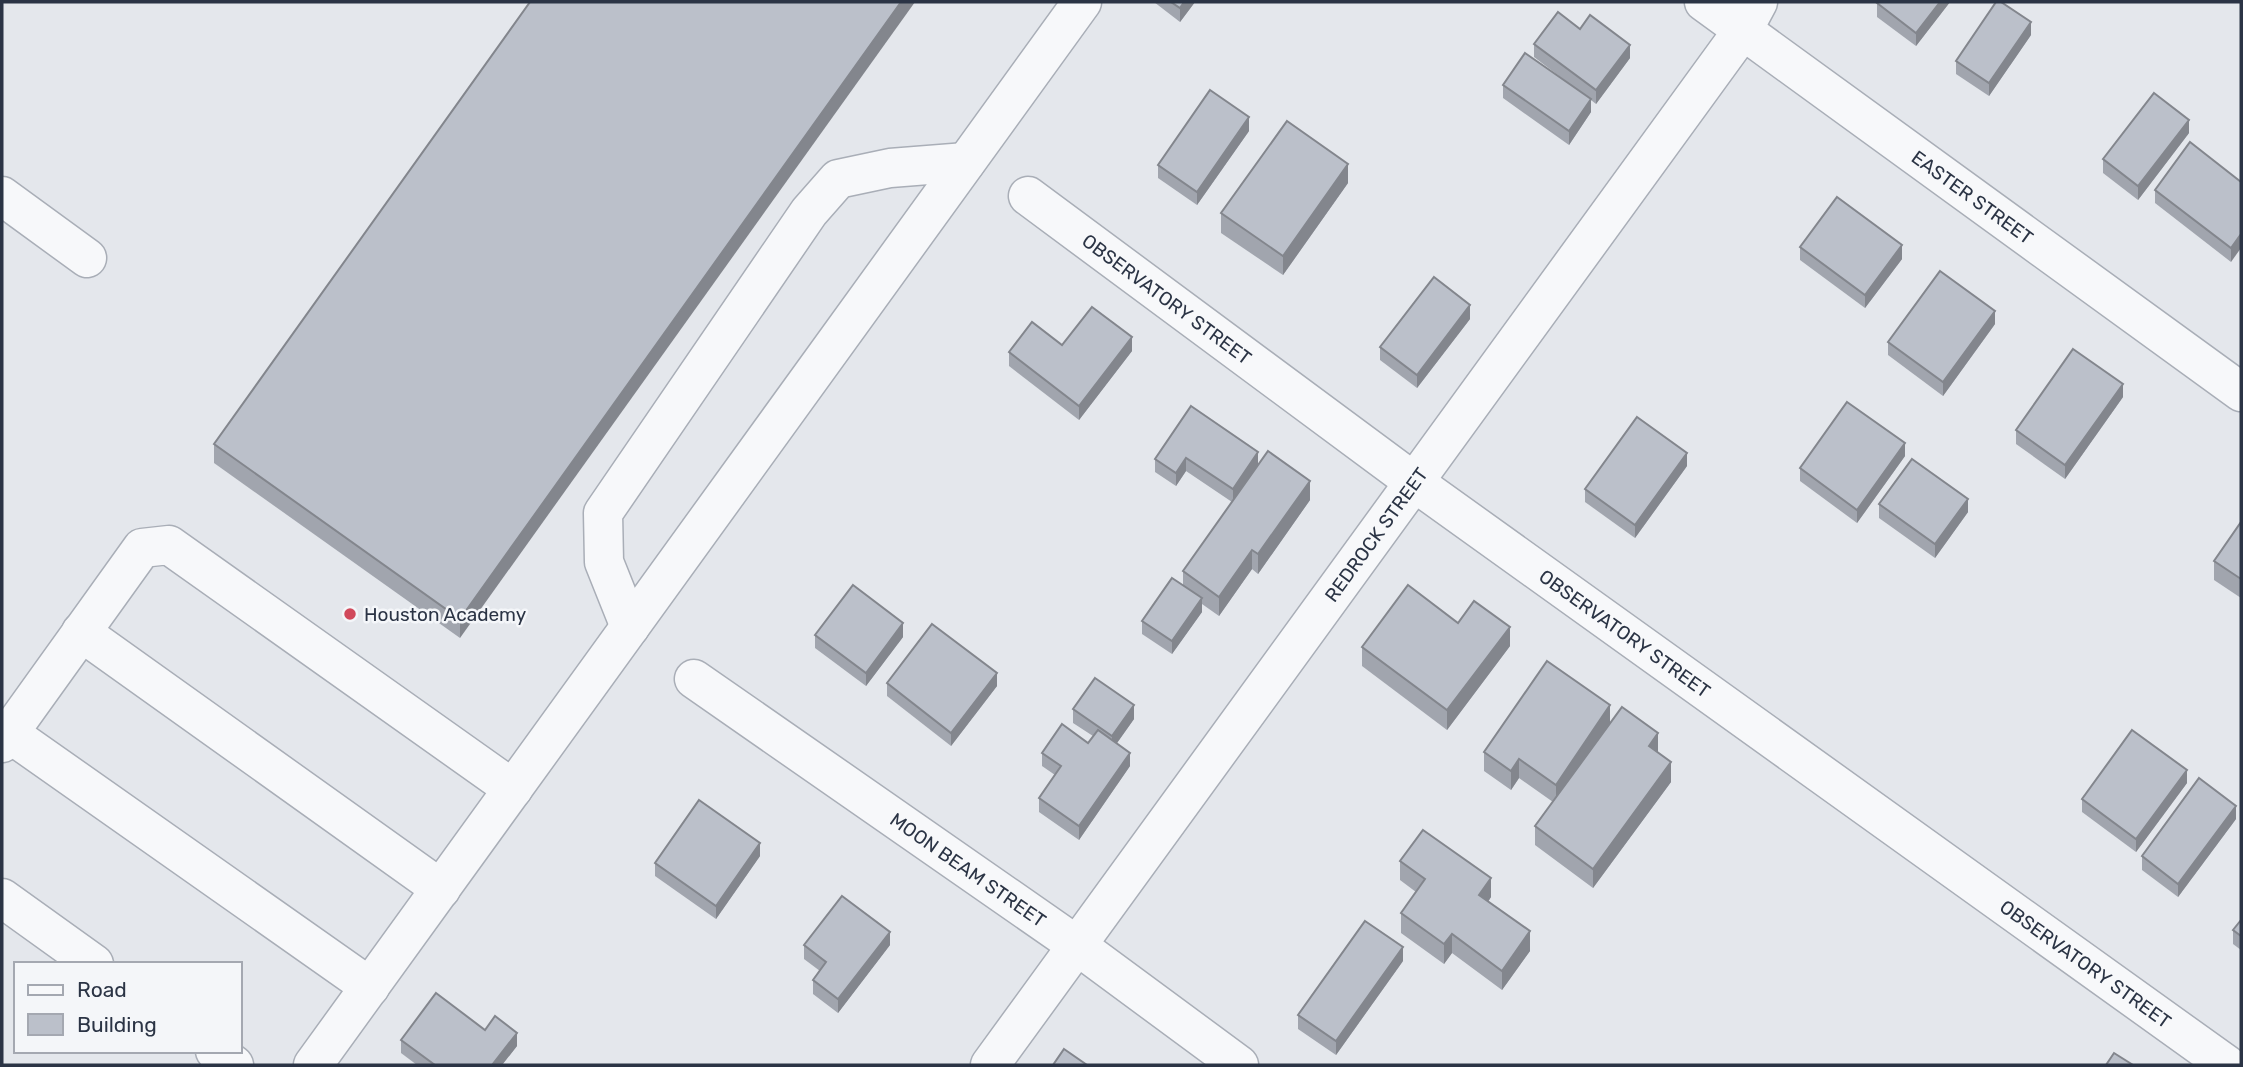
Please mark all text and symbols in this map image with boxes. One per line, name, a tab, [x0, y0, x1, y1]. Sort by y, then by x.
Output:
street label: EASTER STREET	[1907, 145, 2038, 249]
street label: OBSERVATORY STREET	[1078, 229, 1256, 369]
street label: REDROCK STREET	[1320, 463, 1432, 606]
street label: OBSERVATORY STREET	[1535, 564, 1715, 702]
place label: Houston Academy	[364, 603, 526, 626]
marker: Houston Academy	[342, 606, 358, 622]
street label: MOON BEAM STREET	[886, 808, 1051, 932]
street label: OBSERVATORY STREET	[1996, 895, 2176, 1033]
legend	[14, 962, 242, 1053]
text: Road	[77, 977, 127, 1002]
text: Building	[77, 1012, 157, 1037]

